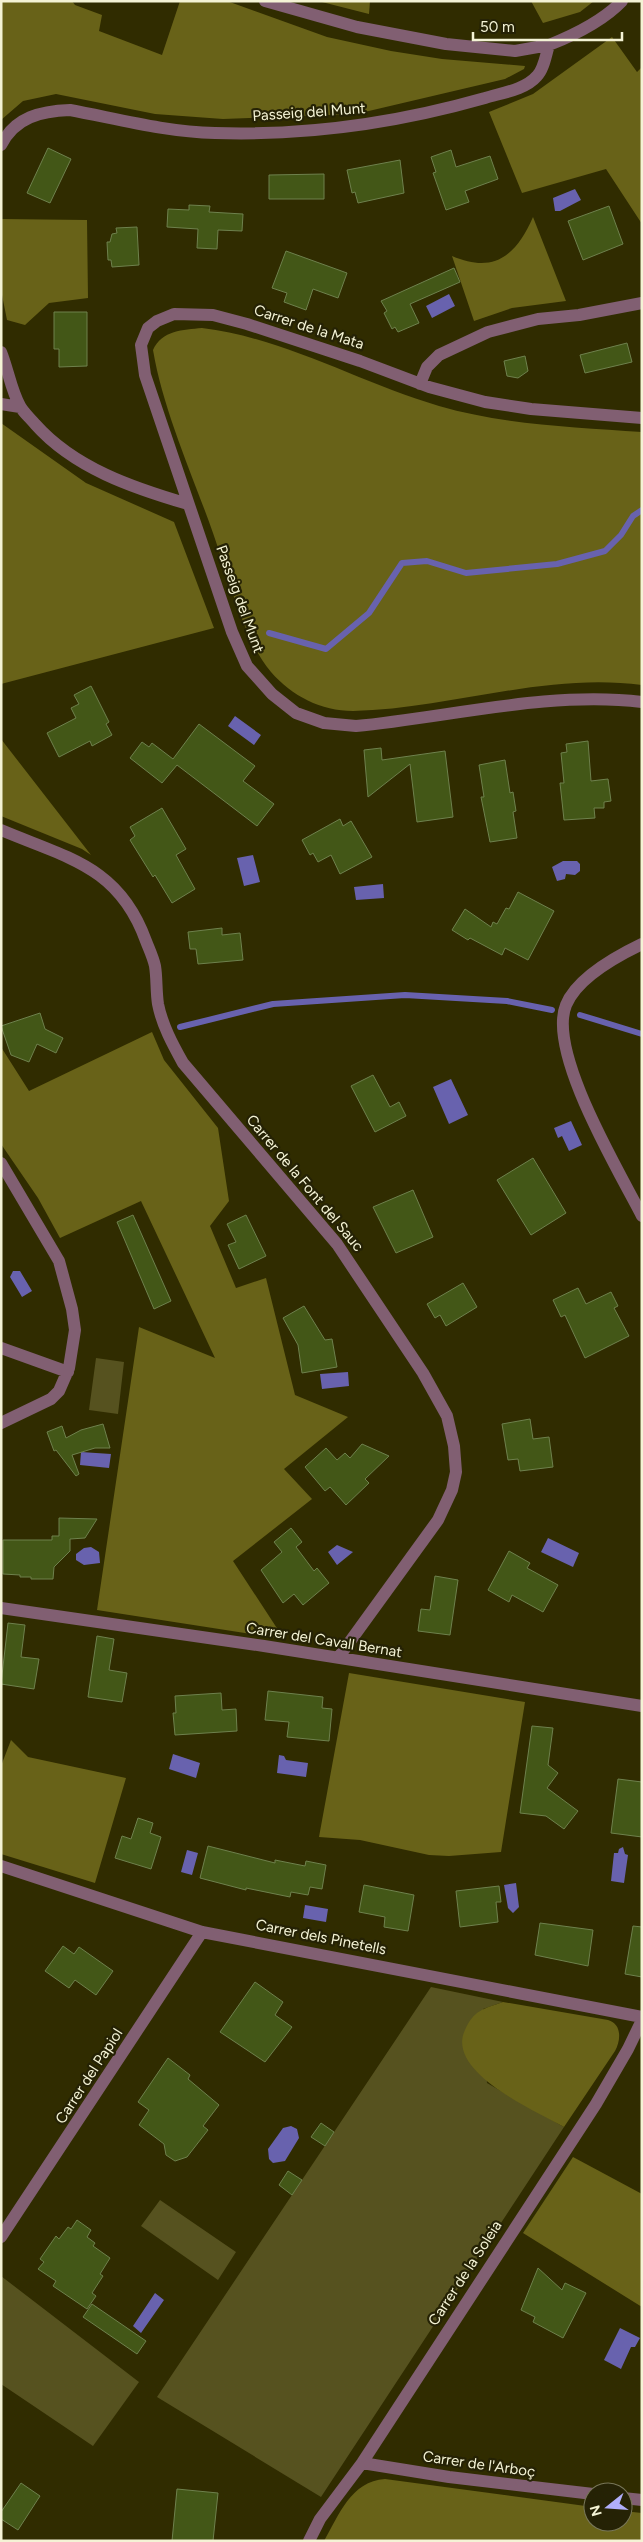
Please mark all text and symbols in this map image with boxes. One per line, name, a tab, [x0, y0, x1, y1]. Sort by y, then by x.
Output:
scale bar	[473, 10, 622, 42]
text: 50 m	[480, 18, 515, 36]
street label: Passeig del Munt	[252, 99, 367, 125]
street label: Carrer de la Mata	[252, 301, 366, 353]
street label: Passeig del Munt	[212, 543, 268, 656]
street label: Carrer de la Font del Sauc	[243, 1111, 367, 1255]
street label: Carrer del Cavall Bernat	[245, 1619, 404, 1661]
street label: Carrer dels Pinetells	[254, 1916, 388, 1958]
street label: Carrer del Papiol	[51, 2025, 127, 2127]
street label: Carrer de la Soleia	[424, 2217, 506, 2329]
street label: Carrer de l'Arboç	[422, 2447, 536, 2481]
north arrow	[583, 2482, 633, 2532]
text: N	[586, 2503, 606, 2518]

